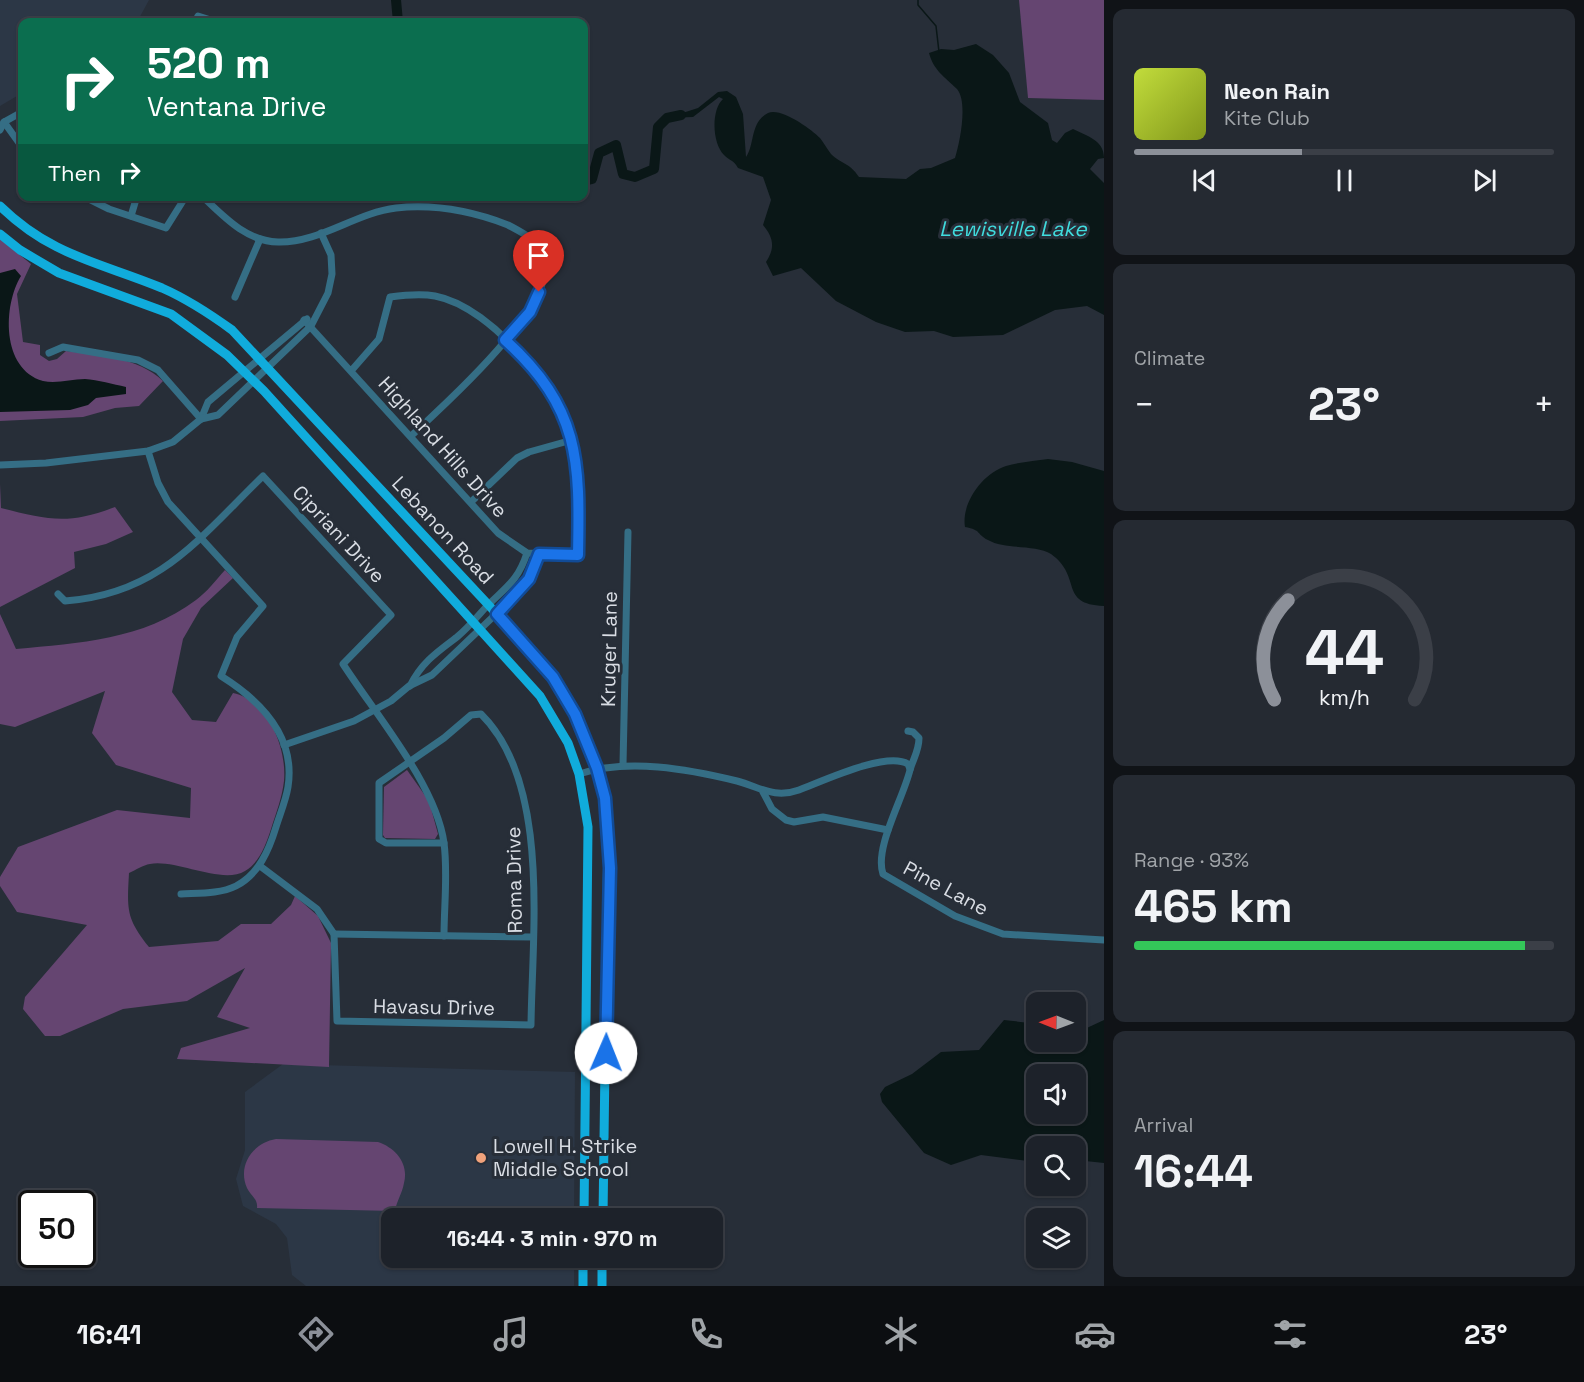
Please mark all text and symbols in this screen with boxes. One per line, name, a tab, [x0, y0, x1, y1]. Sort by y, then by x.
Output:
text: 520 m	[147, 37, 271, 90]
icon: right	[48, 42, 126, 120]
text: Neon Rain	[1224, 77, 1330, 105]
text: Ventana Drive	[147, 89, 326, 124]
text: Kite Club	[1224, 105, 1310, 131]
icon: right	[113, 156, 146, 189]
text: Then	[48, 159, 101, 187]
icon: previous	[1188, 164, 1221, 197]
icon: pause	[1328, 164, 1361, 197]
icon: next	[1468, 164, 1501, 197]
water label: Lewisville Lake	[939, 215, 1088, 242]
pin	[513, 230, 564, 292]
icon: arrive	[522, 239, 555, 272]
text: Climate	[1134, 345, 1205, 371]
street label: Highland Hills Drive	[373, 371, 513, 523]
text: 23°	[1308, 376, 1380, 433]
text: −	[1134, 384, 1154, 426]
text: +	[1534, 384, 1554, 426]
street label: Lebanon Road	[386, 471, 500, 589]
street label: Cipriani Drive	[287, 480, 391, 588]
street label: Kruger Lane	[595, 591, 623, 707]
text: 44	[1304, 613, 1384, 692]
text: km/h	[1318, 684, 1370, 711]
street label: Roma Drive	[500, 826, 528, 934]
text: Range · 93%	[1134, 847, 1249, 873]
street label: Pine Lane	[899, 855, 993, 921]
text: 465 km	[1134, 878, 1293, 935]
north arrow	[1026, 992, 1086, 1052]
map controls	[1026, 992, 1086, 1268]
street label: Havasu Drive	[373, 993, 495, 1021]
position arrow	[574, 1021, 638, 1085]
button: sound	[1026, 1064, 1086, 1124]
text: Arrival	[1134, 1112, 1193, 1138]
place label: Lowell H. Strike Middle School	[493, 1133, 637, 1182]
button: search	[1026, 1136, 1086, 1196]
text: 16:44	[1134, 1143, 1253, 1200]
marker: Lowell H. Strike Middle School	[474, 1151, 488, 1165]
speed limit sign: 50	[18, 1190, 96, 1268]
button: layers	[1026, 1208, 1086, 1268]
text: 16:44 · 3 min · 970 m	[446, 1224, 658, 1252]
icon: directions	[295, 1313, 337, 1355]
icon: music	[490, 1313, 532, 1355]
icon: phone	[685, 1313, 727, 1355]
icon: climate	[880, 1313, 922, 1355]
icon: car	[1074, 1313, 1116, 1355]
icon: filters	[1269, 1313, 1311, 1355]
text: 16:41	[76, 1317, 142, 1352]
text: 23°	[1464, 1317, 1507, 1352]

